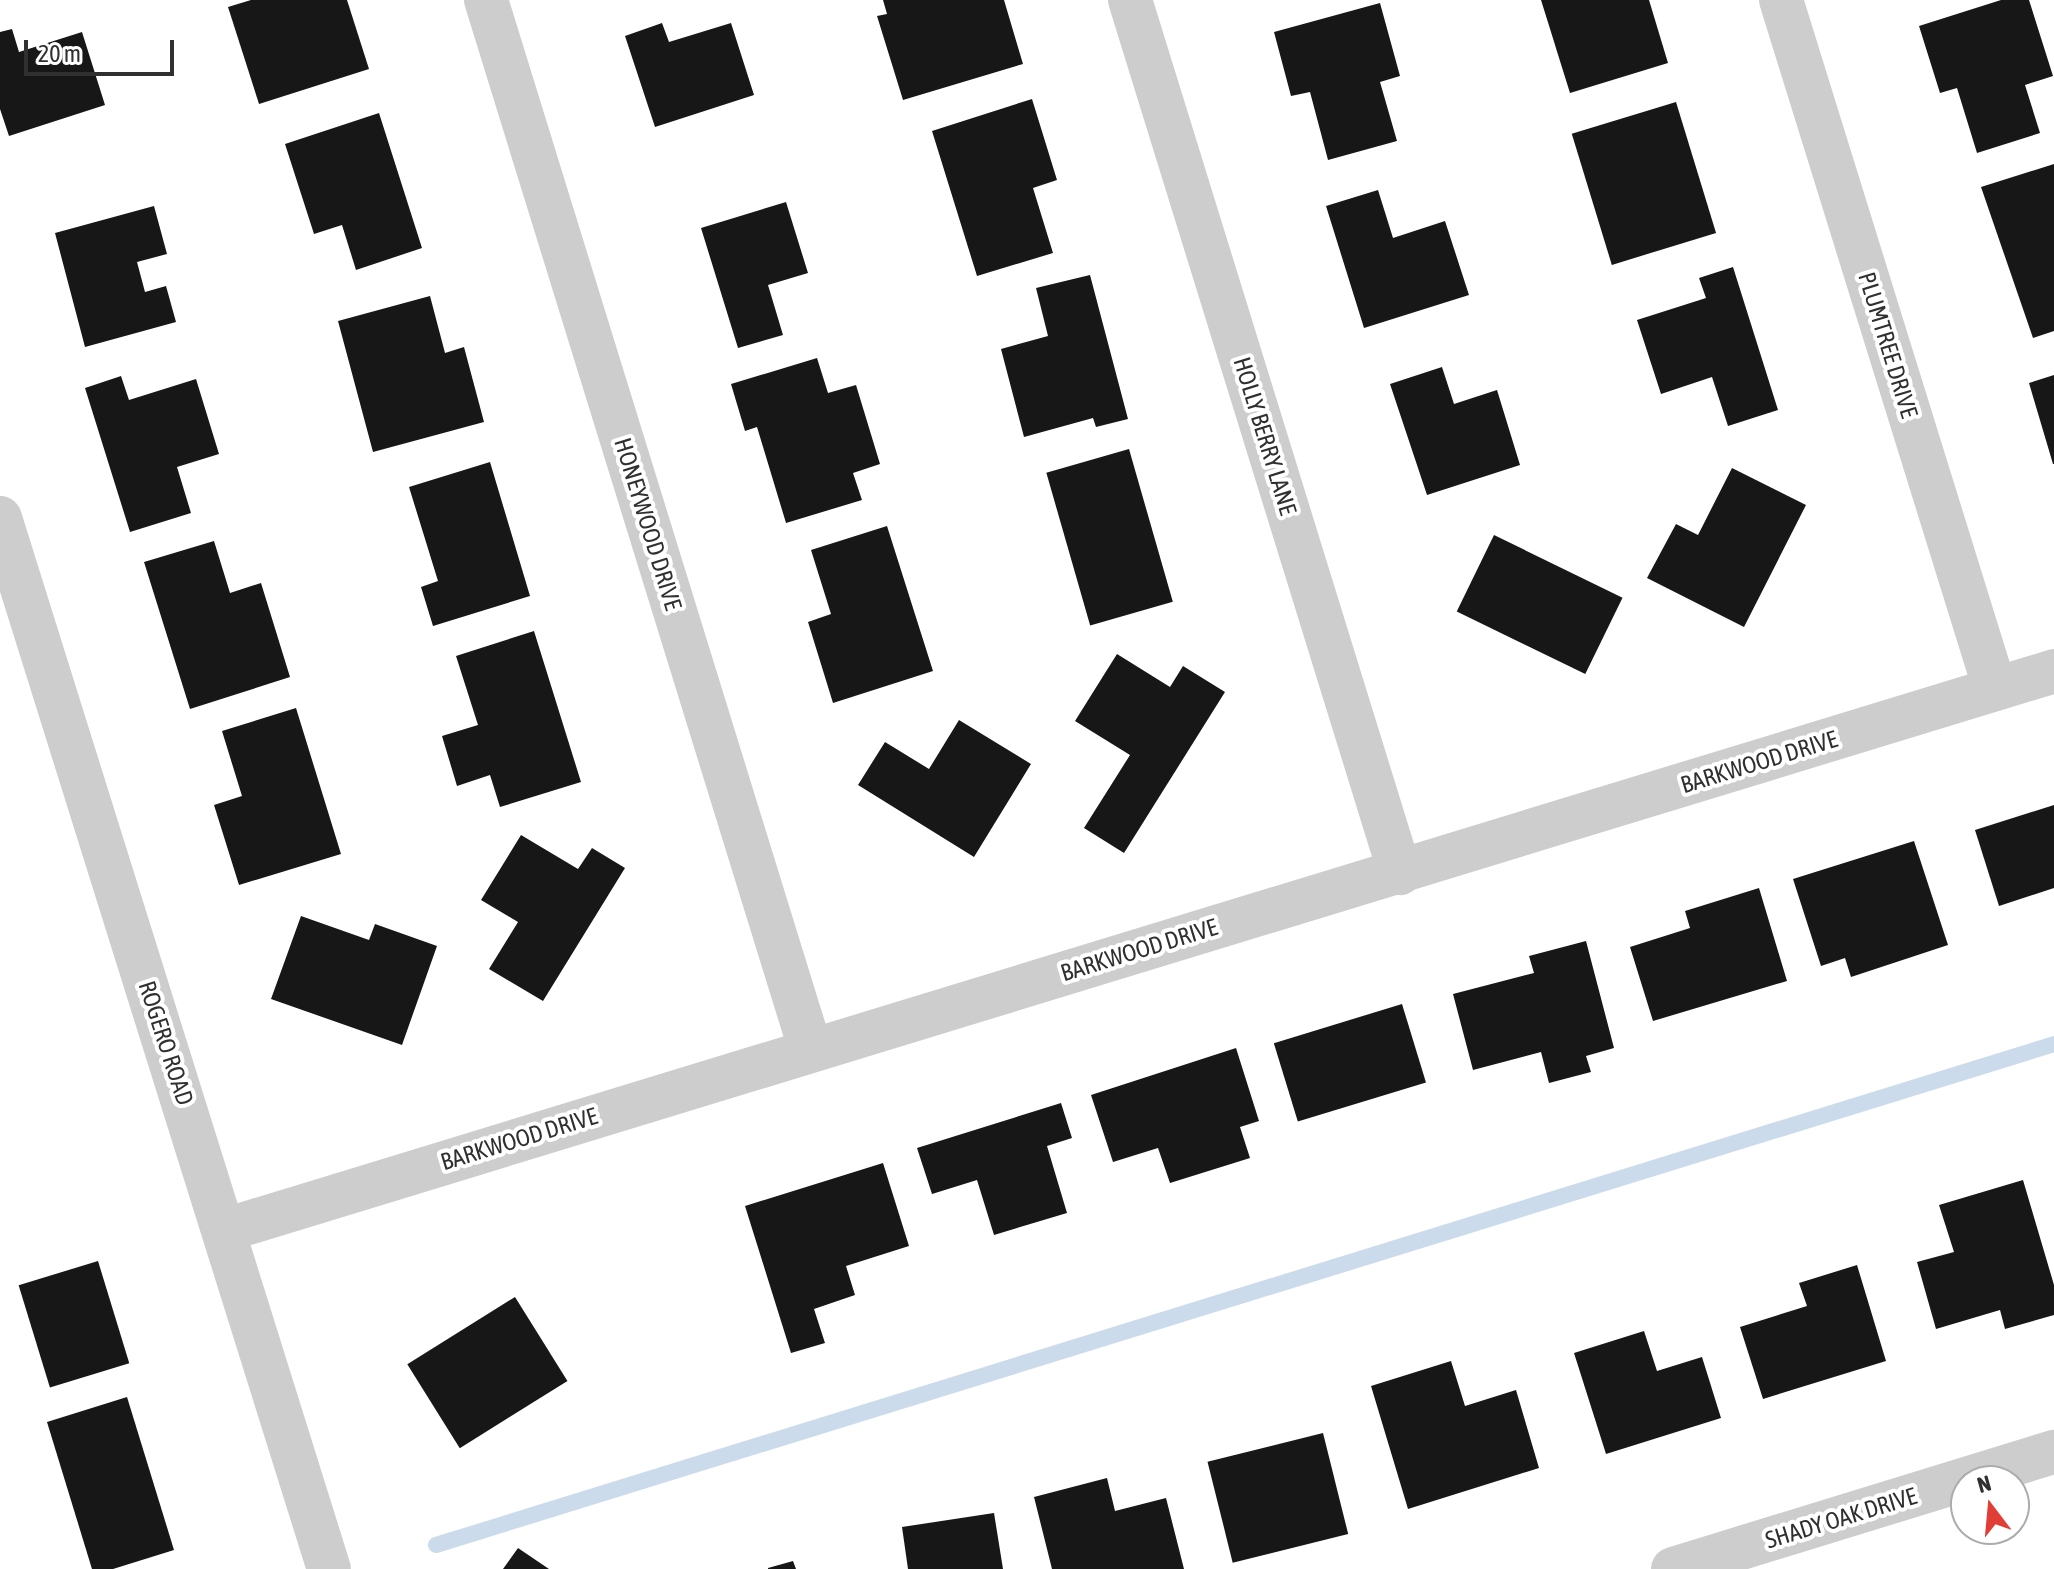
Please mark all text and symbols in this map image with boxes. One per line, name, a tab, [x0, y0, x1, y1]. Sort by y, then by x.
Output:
scale bar	[28, 24, 178, 74]
text: 20 m	[38, 40, 81, 67]
street label: PLUMTREE DRIVE	[1852, 269, 1924, 421]
street label: HOLLY BERRY LANE	[1227, 354, 1303, 518]
street label: HONEYWOOD DRIVE	[608, 434, 688, 614]
street label: BARKWOOD DRIVE	[1677, 724, 1841, 800]
street label: BARKWOOD DRIVE	[1057, 912, 1221, 988]
street label: ROGERO ROAD	[132, 977, 200, 1109]
street label: BARKWOOD DRIVE	[437, 1101, 601, 1177]
north arrow	[1950, 1465, 2030, 1545]
text: N	[1974, 1470, 1994, 1498]
street label: SHADY OAK DRIVE	[1762, 1481, 1920, 1555]

